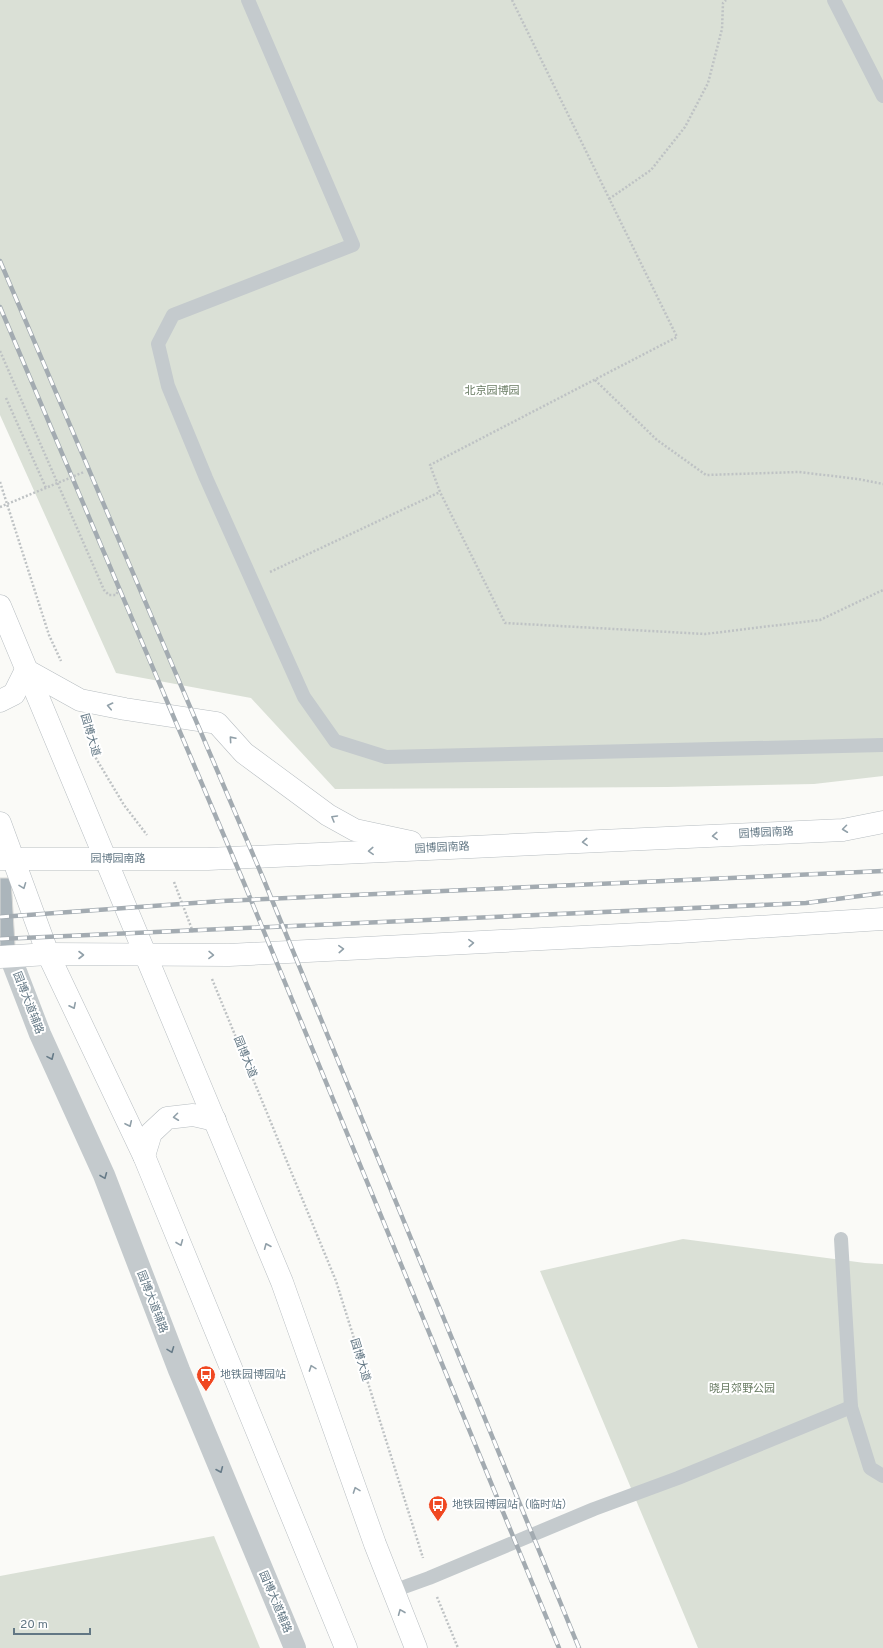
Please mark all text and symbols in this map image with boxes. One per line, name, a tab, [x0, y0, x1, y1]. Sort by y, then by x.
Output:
park label: 北京园博园	[465, 384, 520, 398]
one-way arrow	[107, 702, 113, 710]
street label: 园博大道	[77, 712, 103, 758]
one-way arrow	[229, 736, 236, 743]
one-way arrow	[331, 815, 338, 822]
one-way arrow	[842, 824, 848, 833]
street label: 园博园南路	[738, 825, 794, 841]
one-way arrow	[712, 831, 718, 840]
one-way arrow	[582, 837, 588, 846]
street label: 园博园南路	[414, 840, 470, 856]
one-way arrow	[368, 847, 374, 856]
street label: 园博园南路	[91, 852, 146, 866]
one-way arrow	[18, 883, 26, 890]
one-way arrow	[468, 939, 474, 947]
one-way arrow	[338, 945, 344, 954]
one-way arrow	[78, 951, 84, 959]
one-way arrow	[208, 951, 214, 959]
street label: 园博大道辅路	[10, 970, 46, 1036]
one-way arrow	[68, 1002, 76, 1009]
street label: 园博大道	[230, 1034, 260, 1080]
one-way arrow	[47, 1054, 55, 1061]
one-way arrow	[173, 1112, 179, 1121]
one-way arrow	[124, 1119, 132, 1127]
one-way arrow	[99, 1173, 107, 1180]
one-way arrow	[175, 1240, 183, 1247]
one-way arrow	[264, 1242, 272, 1250]
street label: 园博大道辅路	[134, 1269, 170, 1335]
street label: 园博大道	[347, 1337, 373, 1383]
one-way arrow	[166, 1346, 174, 1353]
bus stop icon: 地铁园博园站	[195, 1364, 217, 1392]
one-way arrow	[309, 1364, 317, 1371]
place label: 地铁园博园站	[220, 1368, 286, 1382]
park label: 晓月郊野公园	[709, 1382, 775, 1396]
one-way arrow	[216, 1466, 224, 1473]
one-way arrow	[352, 1487, 360, 1494]
bus stop icon: 地铁园博园站（临时站）	[427, 1494, 449, 1522]
place label: 地铁园博园站（临时站）	[452, 1498, 573, 1512]
street label: 园博大道辅路	[256, 1569, 294, 1635]
one-way arrow	[398, 1608, 406, 1615]
scale bar	[14, 1610, 90, 1636]
text: 20 m	[20, 1617, 48, 1633]

